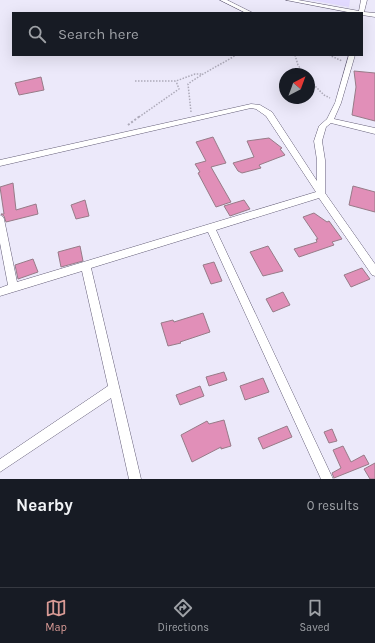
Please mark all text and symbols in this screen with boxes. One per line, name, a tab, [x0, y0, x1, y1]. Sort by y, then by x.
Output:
search box	[12, 12, 363, 56]
icon: search	[26, 23, 48, 45]
text: Search here	[58, 25, 139, 43]
north arrow	[279, 68, 315, 104]
text: Nearby	[16, 495, 73, 515]
text: 0 results	[307, 498, 359, 513]
tab: Map	[45, 597, 67, 634]
tab: Directions	[157, 597, 209, 634]
tab: Saved	[299, 597, 330, 634]

